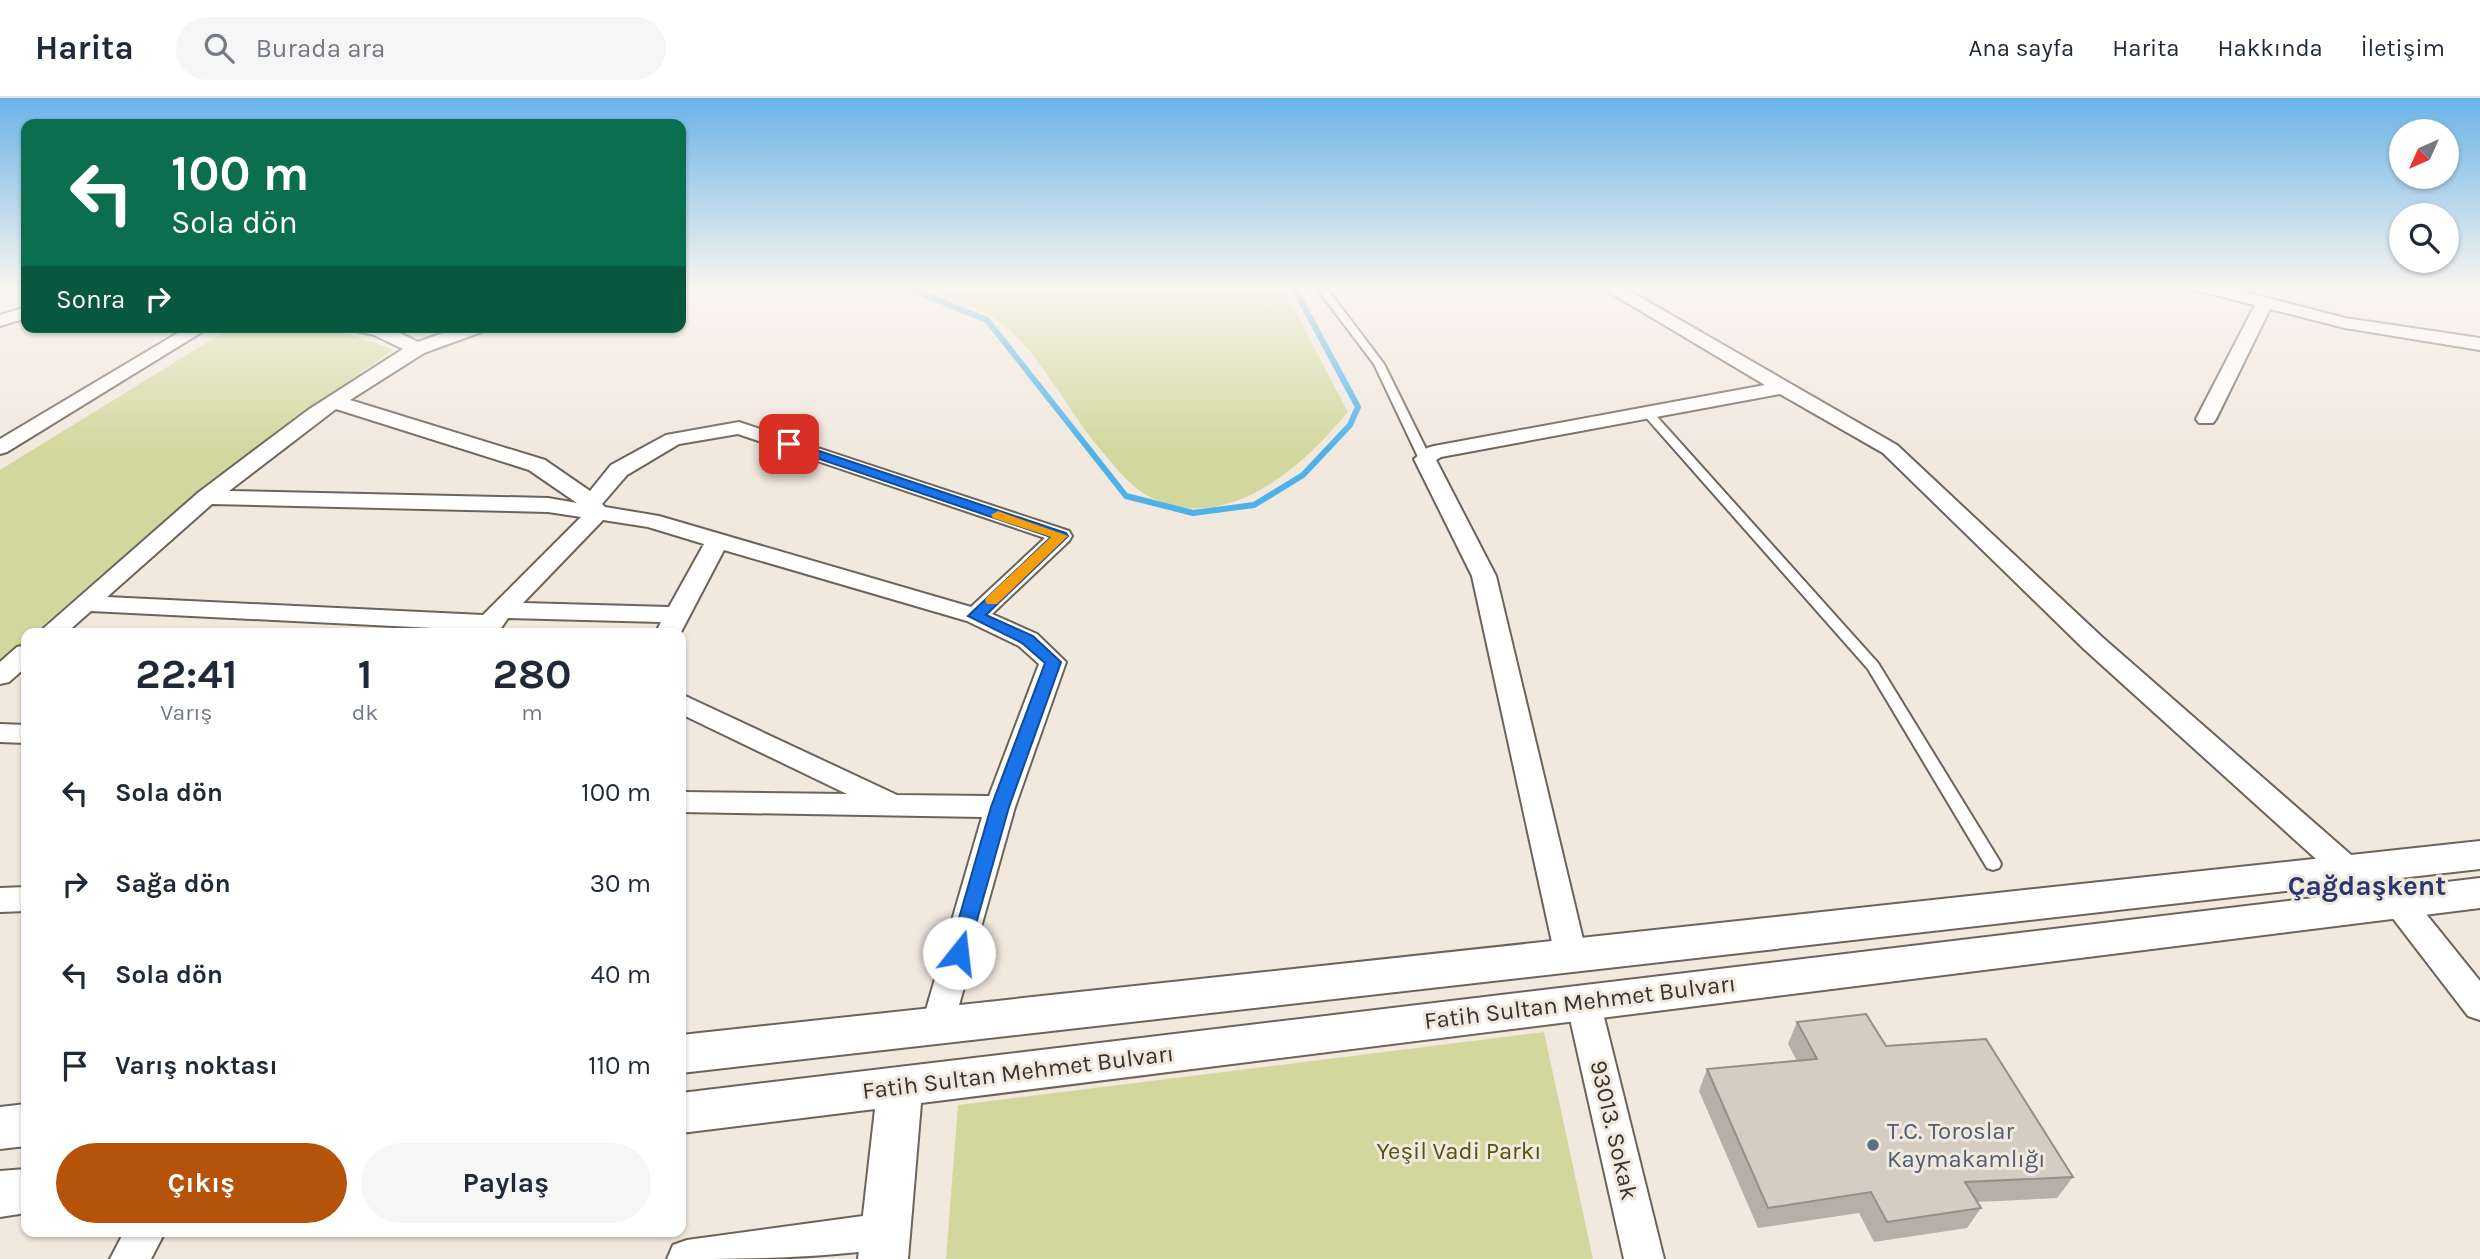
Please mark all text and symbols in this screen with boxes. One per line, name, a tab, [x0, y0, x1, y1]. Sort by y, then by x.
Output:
search box	[176, 17, 666, 80]
text: Harita	[35, 29, 134, 67]
icon: search	[200, 29, 238, 67]
text: Burada ara	[256, 33, 385, 64]
text: Ana sayfa	[1969, 34, 2074, 62]
text: Harita	[2112, 34, 2179, 62]
text: Hakkında	[2217, 34, 2323, 62]
text: İletişim	[2361, 34, 2445, 62]
north arrow	[2389, 119, 2459, 189]
map controls	[2389, 119, 2459, 273]
text: 100 m	[171, 145, 309, 202]
icon: left	[56, 147, 147, 238]
button: search	[2389, 203, 2459, 273]
text: Sola dön	[171, 204, 298, 241]
icon: right	[139, 280, 177, 318]
text: Sonra	[56, 284, 125, 315]
pin	[759, 414, 819, 474]
icon: arrive	[770, 425, 808, 463]
text: 22:41	[135, 649, 237, 699]
text: 1	[357, 649, 372, 699]
text: 280	[493, 649, 572, 699]
text: Varış	[160, 699, 212, 726]
text: dk	[352, 699, 378, 726]
text: m	[521, 699, 543, 726]
icon: left	[56, 774, 94, 812]
text: Sola dön	[115, 777, 223, 808]
text: 100 m	[581, 777, 651, 808]
icon: right	[56, 865, 94, 903]
text: Sağa dön	[115, 868, 231, 899]
text: 30 m	[590, 868, 651, 899]
district label: Çağdaşkent	[2288, 869, 2446, 902]
position arrow	[922, 916, 996, 990]
icon: left	[56, 956, 94, 994]
text: Sola dön	[115, 959, 223, 990]
text: 40 m	[591, 959, 651, 990]
street label: Fatih Sultan Mehmet Bulvarı	[1423, 969, 1737, 1035]
street label: Fatih Sultan Mehmet Bulvarı	[861, 1039, 1175, 1105]
icon: arrive	[56, 1047, 94, 1085]
text: Varış noktası	[115, 1050, 278, 1081]
text: 110 m	[588, 1050, 651, 1081]
street label: 93013. Sokak	[1584, 1058, 1644, 1202]
place label: T.C. Toroslar Kaymakamlığı	[1887, 1117, 2045, 1173]
park label: Yeşil Vadi Parkı	[1377, 1137, 1541, 1165]
marker: T.C. Toroslar Kaymakamlığı	[1865, 1137, 1881, 1153]
button: Çıkış	[56, 1143, 347, 1223]
button: Paylaş	[361, 1143, 651, 1223]

